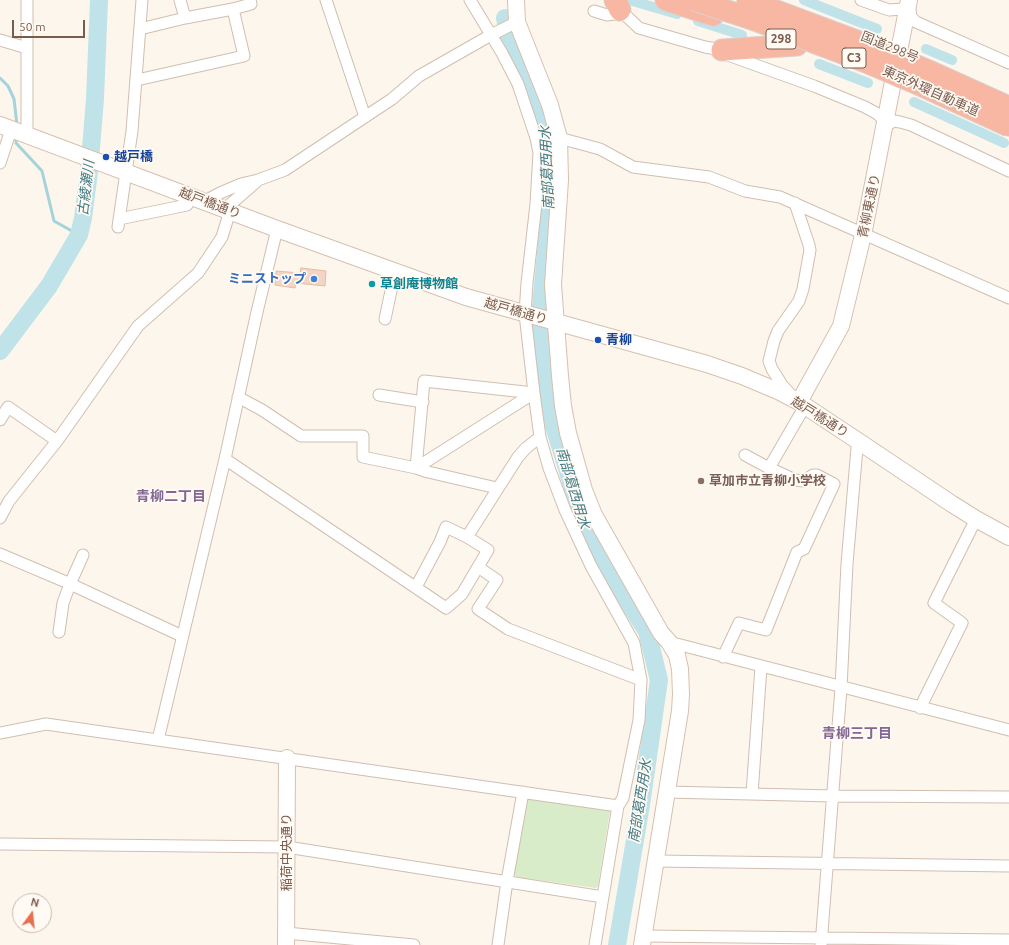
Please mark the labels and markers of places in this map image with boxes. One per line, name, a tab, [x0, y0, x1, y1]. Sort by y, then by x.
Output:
place label: 越戸橋	[114, 149, 153, 165]
marker: 越戸橋	[101, 152, 111, 162]
place label: ミニストップ	[228, 271, 306, 287]
marker: ミニストップ	[309, 274, 319, 284]
place label: 草創庵博物館	[380, 276, 458, 292]
marker: 草創庵博物館	[367, 279, 377, 289]
place label: 青柳	[606, 332, 632, 348]
marker: 青柳	[593, 335, 603, 345]
place label: 草加市立青柳小学校	[709, 473, 826, 489]
marker: 草加市立青柳小学校	[696, 476, 706, 486]

